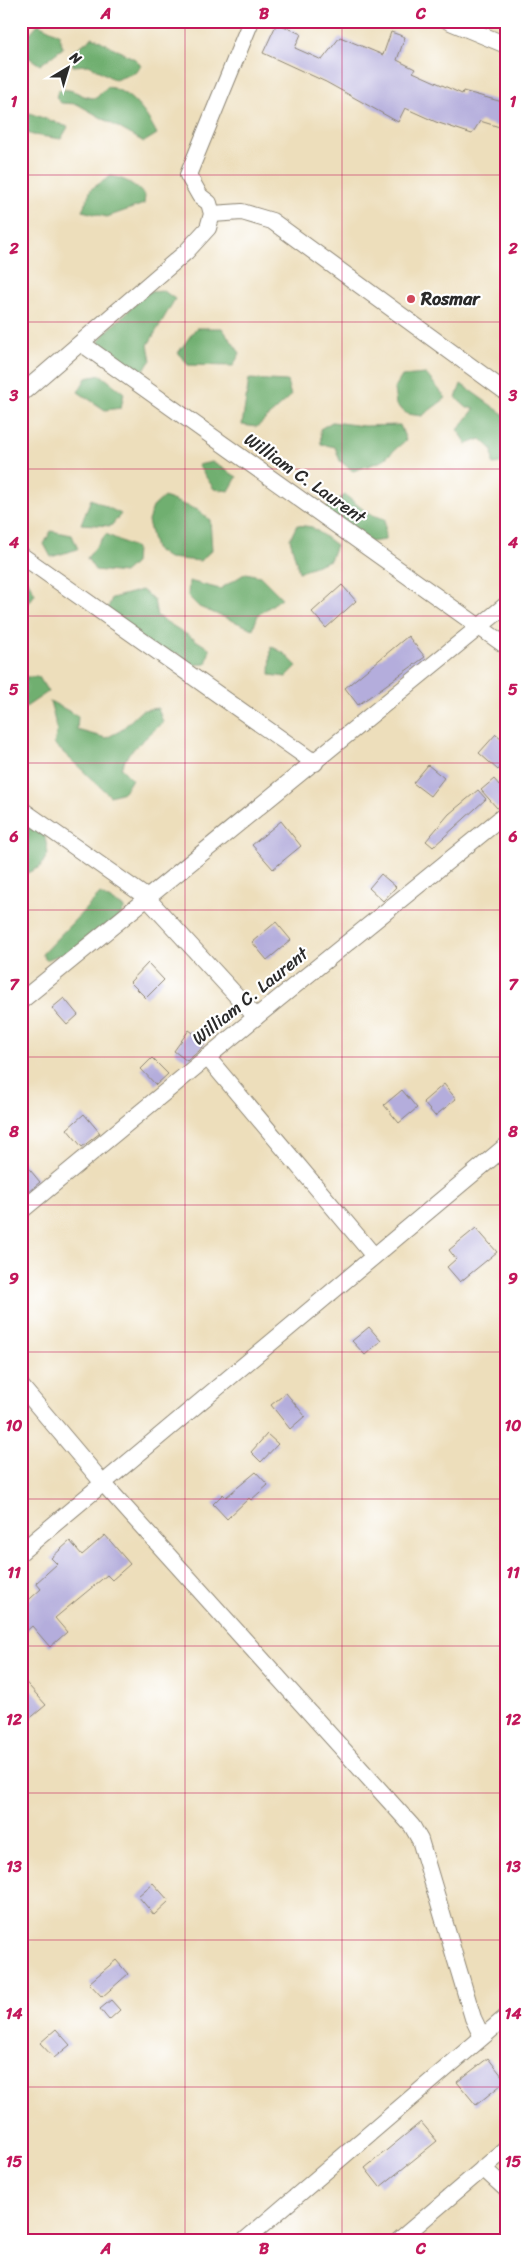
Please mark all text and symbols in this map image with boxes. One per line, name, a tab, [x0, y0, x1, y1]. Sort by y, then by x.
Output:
text: A	[100, 0, 111, 28]
text: B	[259, 0, 270, 28]
text: C	[415, 0, 427, 28]
north arrow	[42, 42, 92, 92]
text: N	[63, 45, 87, 71]
text: 1	[11, 87, 18, 116]
text: 1	[510, 87, 517, 116]
text: 2	[8, 234, 19, 263]
text: 2	[507, 234, 518, 263]
place label: Rosmar	[420, 283, 481, 315]
marker: Rosmar	[405, 293, 417, 305]
text: 3	[9, 381, 19, 410]
text: 3	[508, 381, 518, 410]
street label: William C. Laurent	[237, 424, 373, 533]
text: 4	[8, 528, 19, 557]
text: 4	[507, 528, 518, 557]
text: 5	[9, 675, 19, 704]
text: 5	[508, 675, 518, 704]
text: 6	[8, 822, 19, 851]
text: 6	[507, 822, 518, 851]
street label: William C. Laurent	[184, 938, 316, 1053]
text: 7	[9, 970, 20, 999]
text: 7	[508, 970, 519, 999]
text: 8	[8, 1117, 19, 1146]
text: 8	[507, 1117, 518, 1146]
text: 9	[9, 1264, 19, 1293]
text: 9	[508, 1264, 518, 1293]
text: 10	[6, 1411, 22, 1440]
text: 10	[505, 1411, 521, 1440]
text: 11	[7, 1558, 21, 1587]
text: 11	[506, 1558, 520, 1587]
text: 12	[6, 1705, 23, 1734]
text: 12	[505, 1705, 522, 1734]
text: 13	[6, 1852, 22, 1881]
text: 13	[505, 1852, 521, 1881]
text: 14	[6, 1999, 22, 2028]
text: 14	[505, 1999, 521, 2028]
text: 15	[6, 2147, 23, 2176]
text: 15	[505, 2147, 522, 2176]
text: A	[100, 2234, 111, 2262]
text: B	[259, 2234, 270, 2262]
text: C	[415, 2234, 427, 2262]

